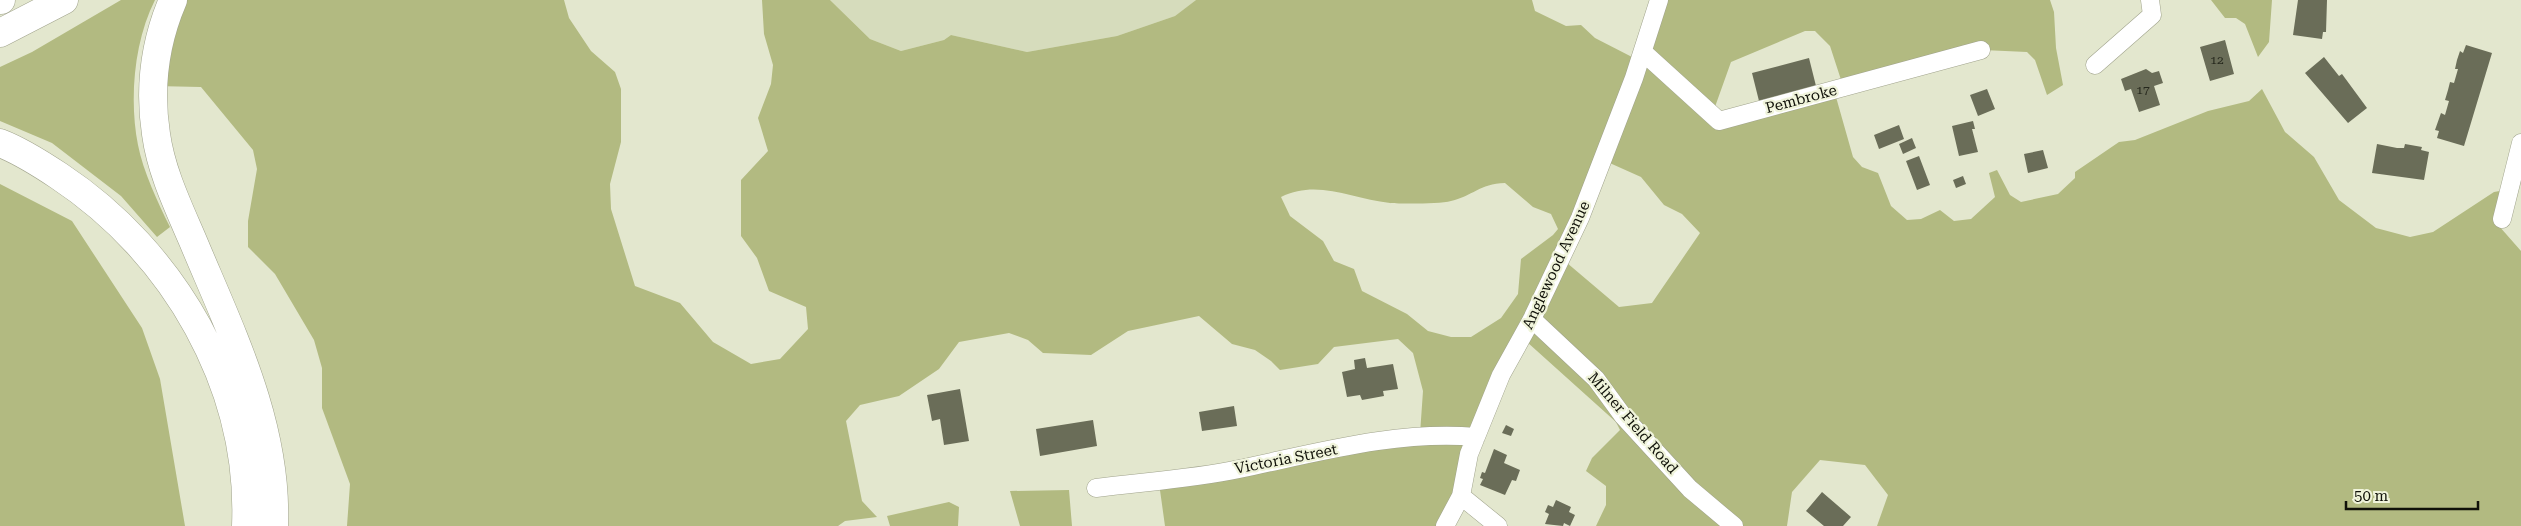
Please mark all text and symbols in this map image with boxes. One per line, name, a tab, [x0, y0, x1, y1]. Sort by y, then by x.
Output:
house number: 12	[2210, 53, 2224, 67]
street label: Pembroke	[1763, 81, 1839, 117]
house number: 17	[2136, 83, 2150, 97]
street label: Anglewood Avenue	[1518, 198, 1594, 332]
street label: Milner Field Road	[1584, 369, 1682, 478]
street label: Victoria Street	[1233, 440, 1339, 478]
scale bar	[2346, 478, 2478, 510]
text: 50 m	[2354, 487, 2389, 505]

